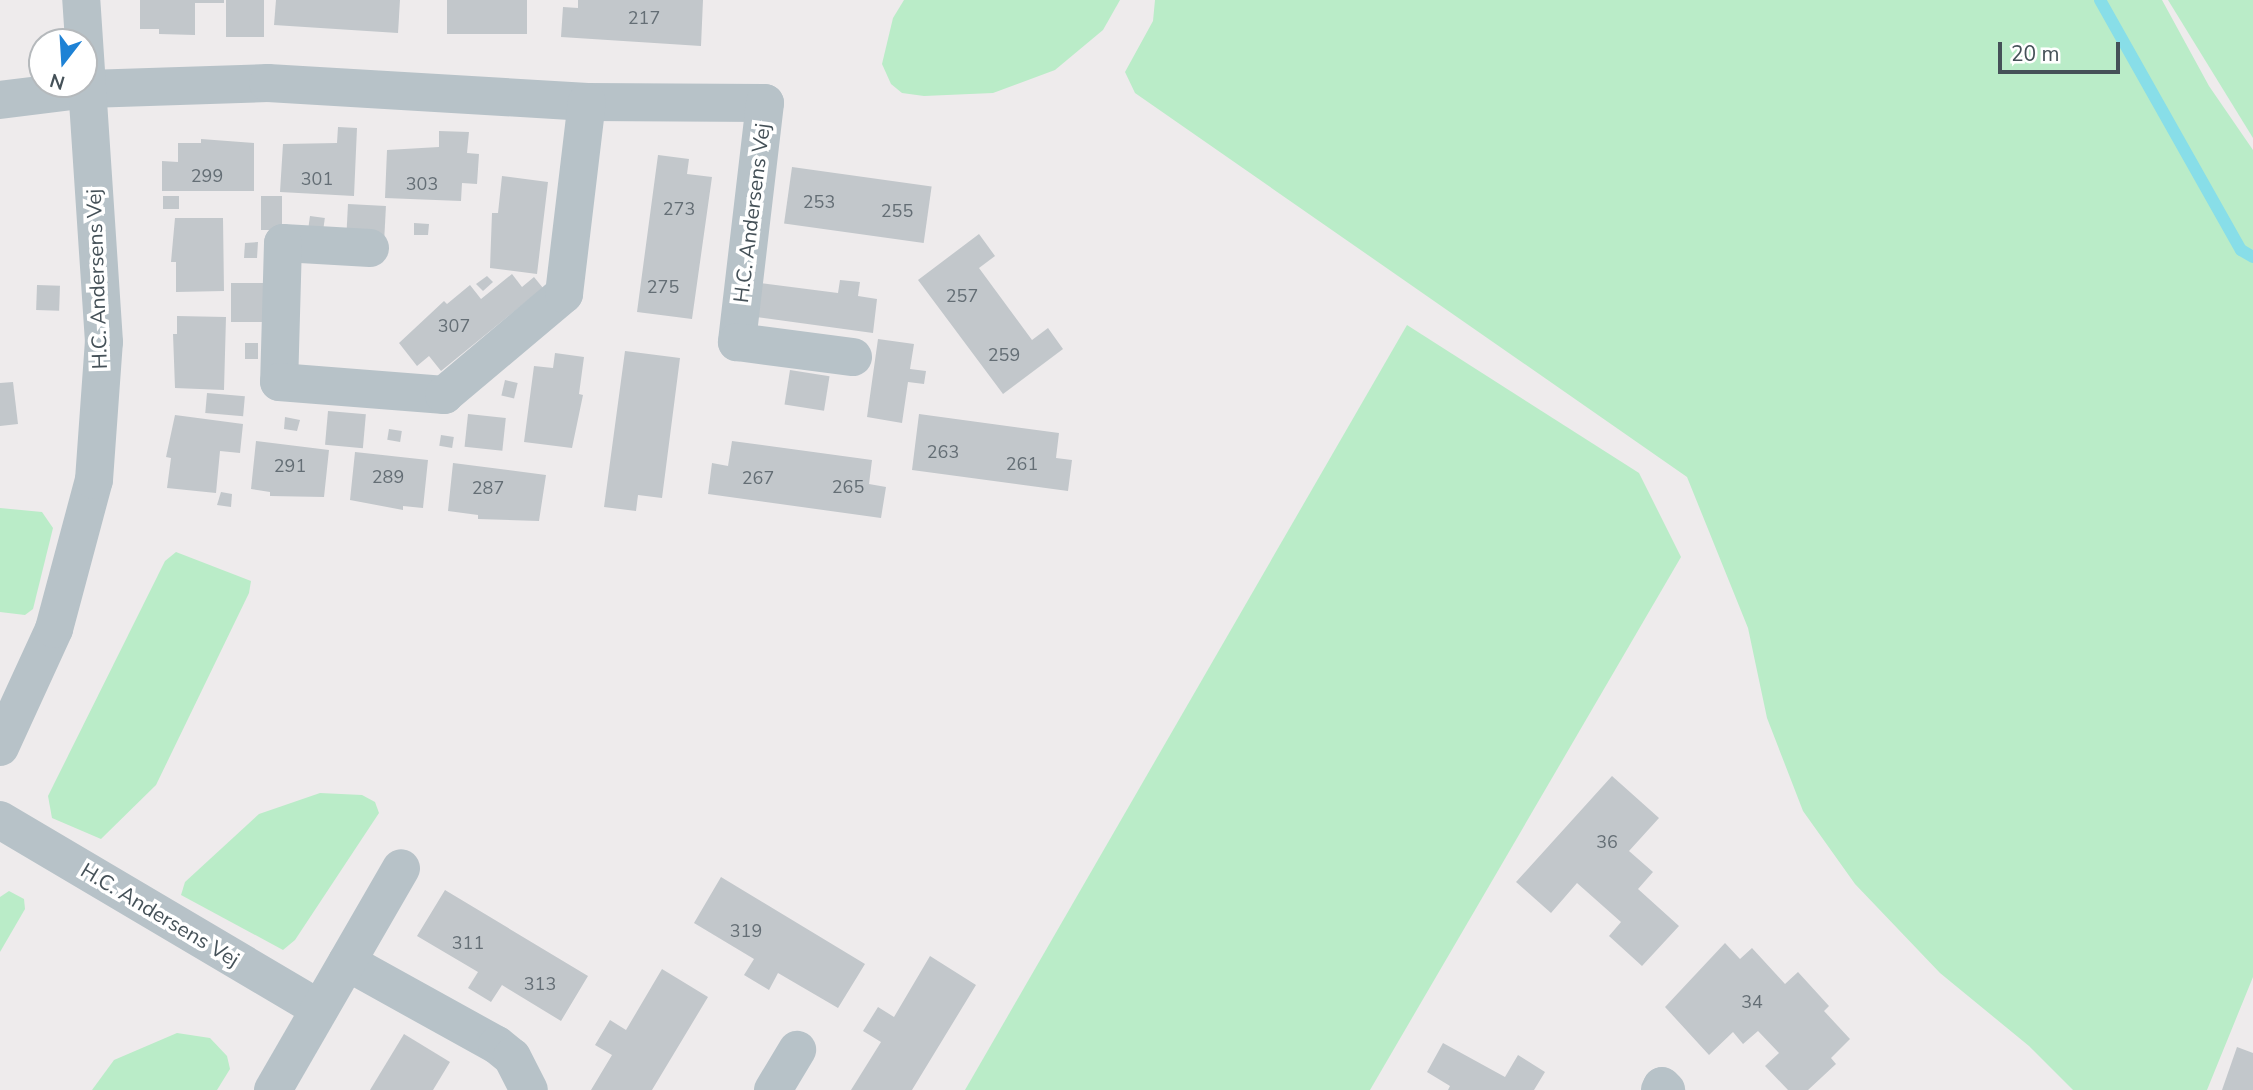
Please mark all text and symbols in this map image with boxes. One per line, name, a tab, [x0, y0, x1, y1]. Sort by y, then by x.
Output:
house number: 217	[628, 7, 660, 29]
north arrow	[28, 28, 98, 98]
scale bar	[2001, 28, 2124, 72]
text: 20 m	[2011, 40, 2060, 68]
text: N	[47, 67, 68, 96]
street label: H.C. Andersens Vej	[728, 122, 776, 304]
house number: 299	[191, 165, 223, 187]
house number: 301	[301, 168, 333, 190]
house number: 303	[406, 173, 438, 195]
street label: H.C. Andersens Vej	[81, 188, 113, 370]
house number: 253	[803, 191, 835, 213]
house number: 273	[663, 198, 695, 220]
house number: 255	[881, 200, 913, 222]
house number: 275	[647, 276, 679, 298]
house number: 257	[946, 285, 978, 307]
house number: 307	[438, 315, 470, 337]
house number: 259	[988, 344, 1020, 366]
house number: 263	[927, 441, 959, 463]
house number: 261	[1006, 453, 1038, 475]
house number: 291	[274, 455, 306, 477]
house number: 289	[372, 466, 404, 488]
house number: 267	[742, 467, 774, 489]
house number: 265	[832, 476, 864, 498]
house number: 287	[472, 477, 504, 499]
house number: 36	[1596, 831, 1618, 853]
street label: H.C. Andersens Vej	[76, 858, 244, 972]
house number: 319	[730, 920, 762, 942]
house number: 311	[452, 932, 484, 954]
house number: 313	[524, 973, 556, 995]
house number: 34	[1741, 991, 1763, 1013]

